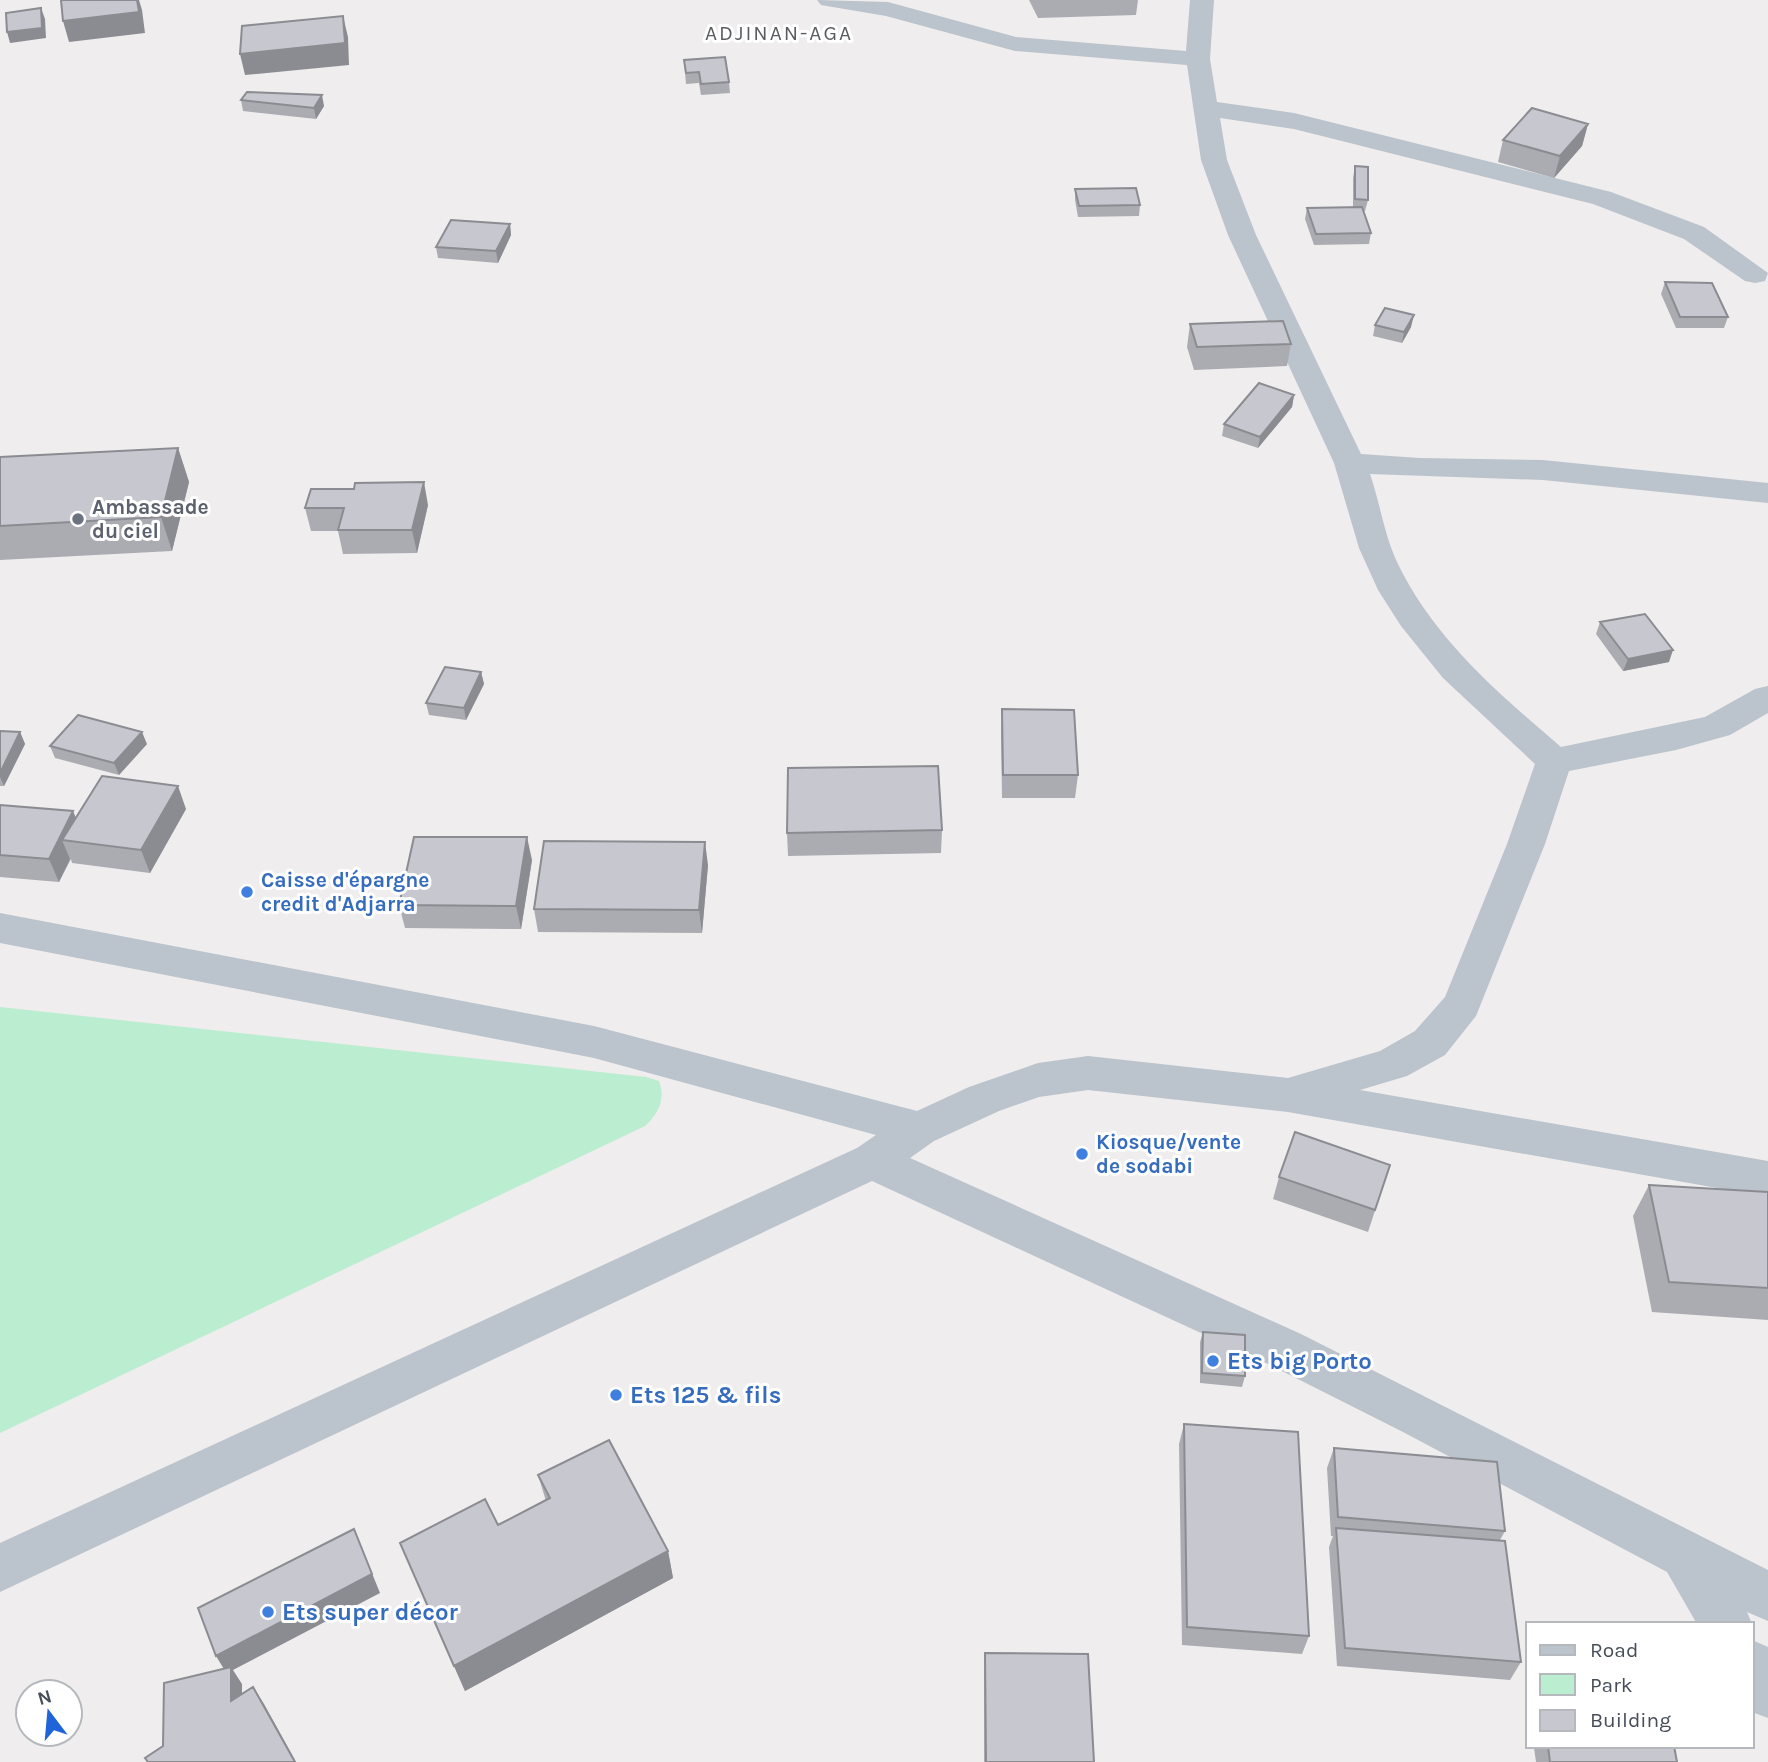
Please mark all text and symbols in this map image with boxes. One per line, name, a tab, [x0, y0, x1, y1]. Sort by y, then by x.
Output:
district label: ADJINAN-AGA	[705, 21, 853, 45]
place label: Ambassade du ciel	[92, 495, 209, 543]
marker: Ambassade du ciel	[70, 511, 86, 527]
place label: Caisse d'épargne credit d'Adjarra	[261, 868, 429, 916]
marker: Caisse d'épargne credit d'Adjarra	[239, 884, 255, 900]
place label: Kiosque/vente de sodabi	[1096, 1130, 1241, 1178]
marker: Kiosque/vente de sodabi	[1074, 1146, 1090, 1162]
place label: Ets big Porto	[1227, 1347, 1372, 1375]
marker: Ets big Porto	[1205, 1353, 1221, 1369]
place label: Ets 125 & fils	[630, 1381, 781, 1409]
marker: Ets 125 & fils	[608, 1387, 624, 1403]
place label: Ets super décor	[282, 1598, 459, 1626]
marker: Ets super décor	[260, 1604, 276, 1620]
legend	[1526, 1622, 1754, 1748]
text: Road	[1590, 1638, 1638, 1662]
text: Park	[1590, 1673, 1633, 1697]
north arrow	[14, 1678, 84, 1748]
text: N	[35, 1685, 54, 1710]
text: Building	[1590, 1708, 1671, 1732]

